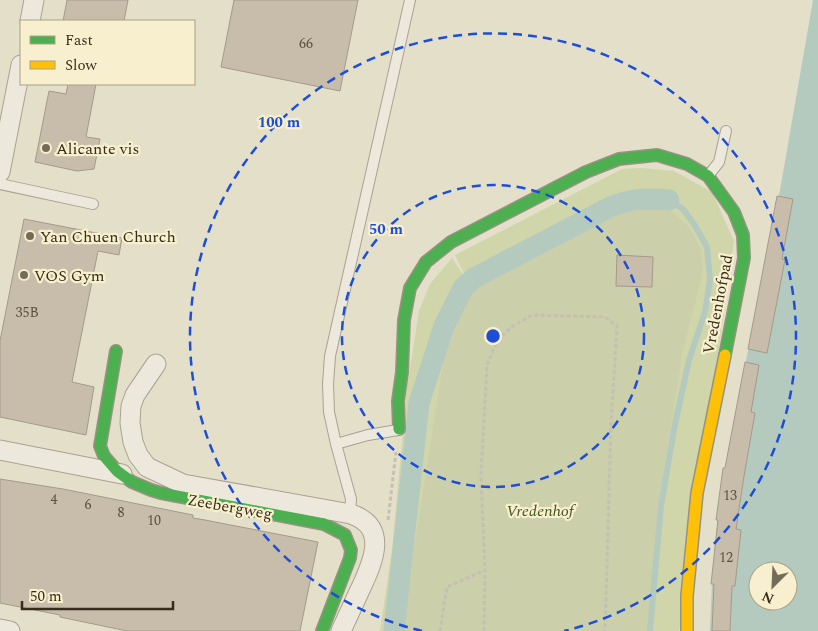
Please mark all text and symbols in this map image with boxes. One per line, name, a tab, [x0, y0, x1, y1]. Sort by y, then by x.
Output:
legend	[20, 20, 195, 85]
text: Fast	[65, 29, 93, 52]
house number: 66	[299, 33, 313, 54]
text: Slow	[65, 54, 97, 77]
text: 100 m	[258, 111, 301, 134]
place label: Alicante vis	[56, 137, 139, 161]
marker: Alicante vis	[40, 142, 52, 154]
text: 50 m	[369, 218, 404, 241]
place label: Yan Chuen Church	[40, 225, 176, 249]
marker: Yan Chuen Church	[24, 230, 36, 242]
street label: Vredenhofpad	[697, 252, 739, 356]
place label: VOS Gym	[34, 264, 105, 288]
marker: VOS Gym	[18, 269, 30, 281]
house number: 35B	[15, 302, 39, 323]
centre of rings	[484, 327, 502, 345]
house number: 13	[723, 485, 737, 506]
street label: Zeebergweg	[185, 488, 274, 526]
house number: 4	[51, 489, 58, 510]
house number: 6	[85, 494, 92, 515]
park label: Vredenhof	[506, 499, 577, 523]
house number: 8	[118, 502, 125, 523]
house number: 10	[147, 510, 161, 531]
house number: 12	[719, 547, 733, 568]
north arrow	[748, 561, 798, 611]
scale bar	[22, 578, 174, 610]
text: 50 m	[30, 585, 62, 608]
text: N	[758, 586, 777, 609]

